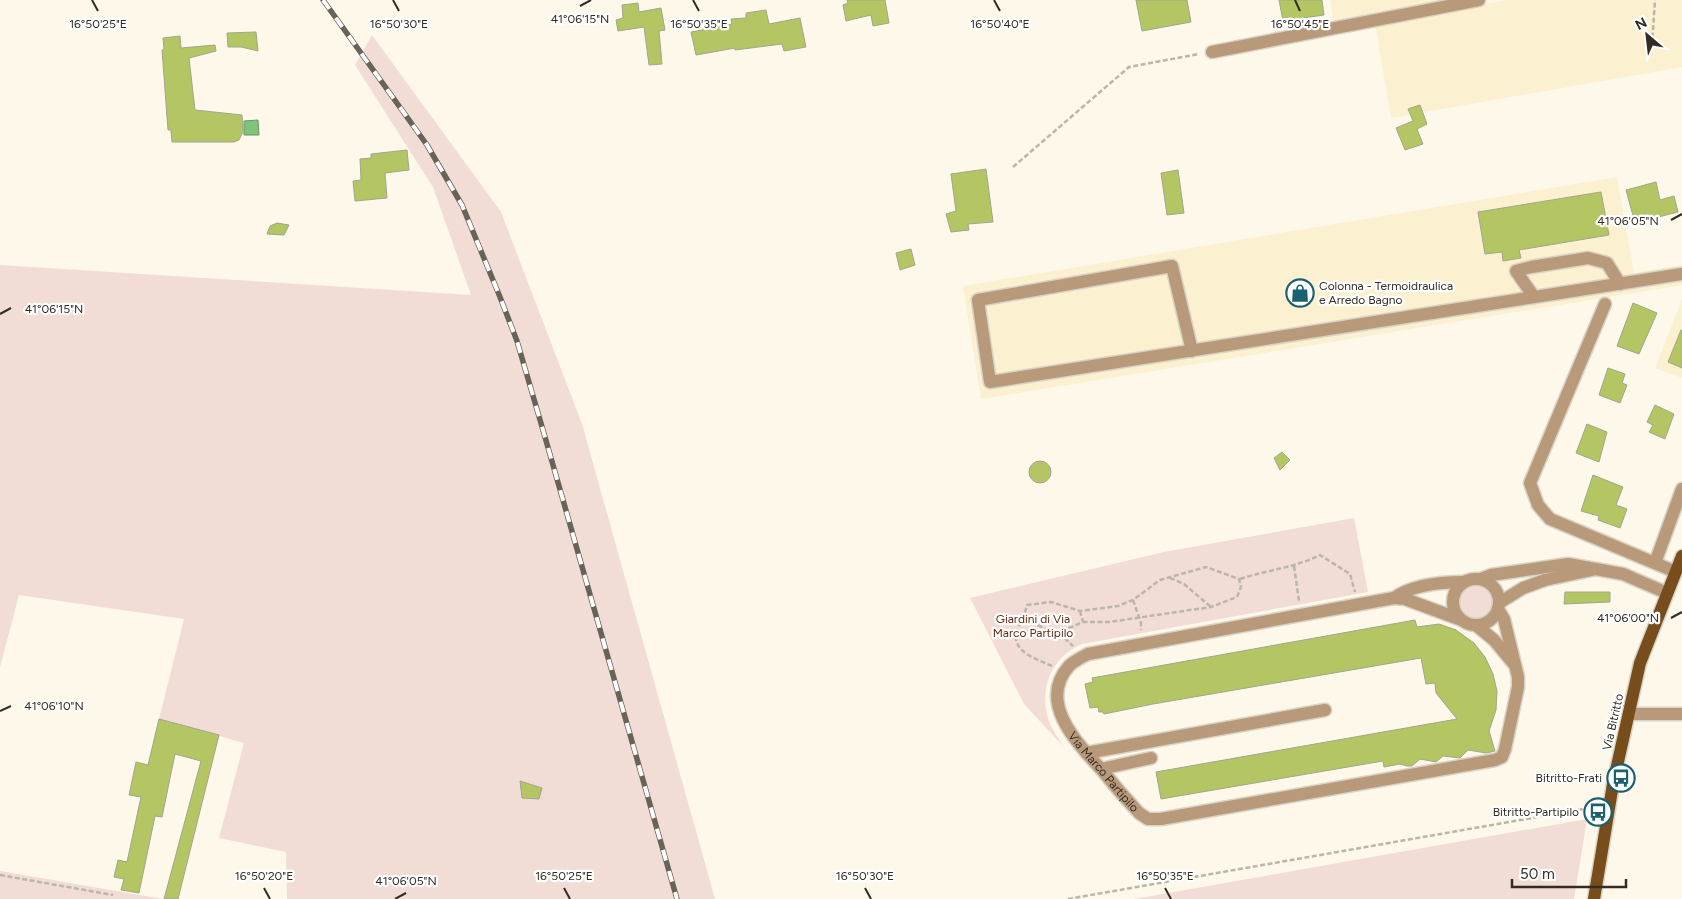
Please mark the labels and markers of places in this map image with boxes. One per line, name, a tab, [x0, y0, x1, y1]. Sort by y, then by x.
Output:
shop icon: Colonna - Termoidraulica e Arredo Bagno	[1285, 278, 1315, 308]
place label: Colonna - Termoidraulica e Arredo Bagno	[1319, 279, 1453, 307]
bus stop icon: Bitritto-Frati	[1606, 763, 1636, 793]
place label: Bitritto-Frati	[1536, 771, 1602, 785]
bus stop icon: Bitritto-Partipilo	[1583, 797, 1613, 827]
place label: Bitritto-Partipilo	[1493, 805, 1579, 819]

